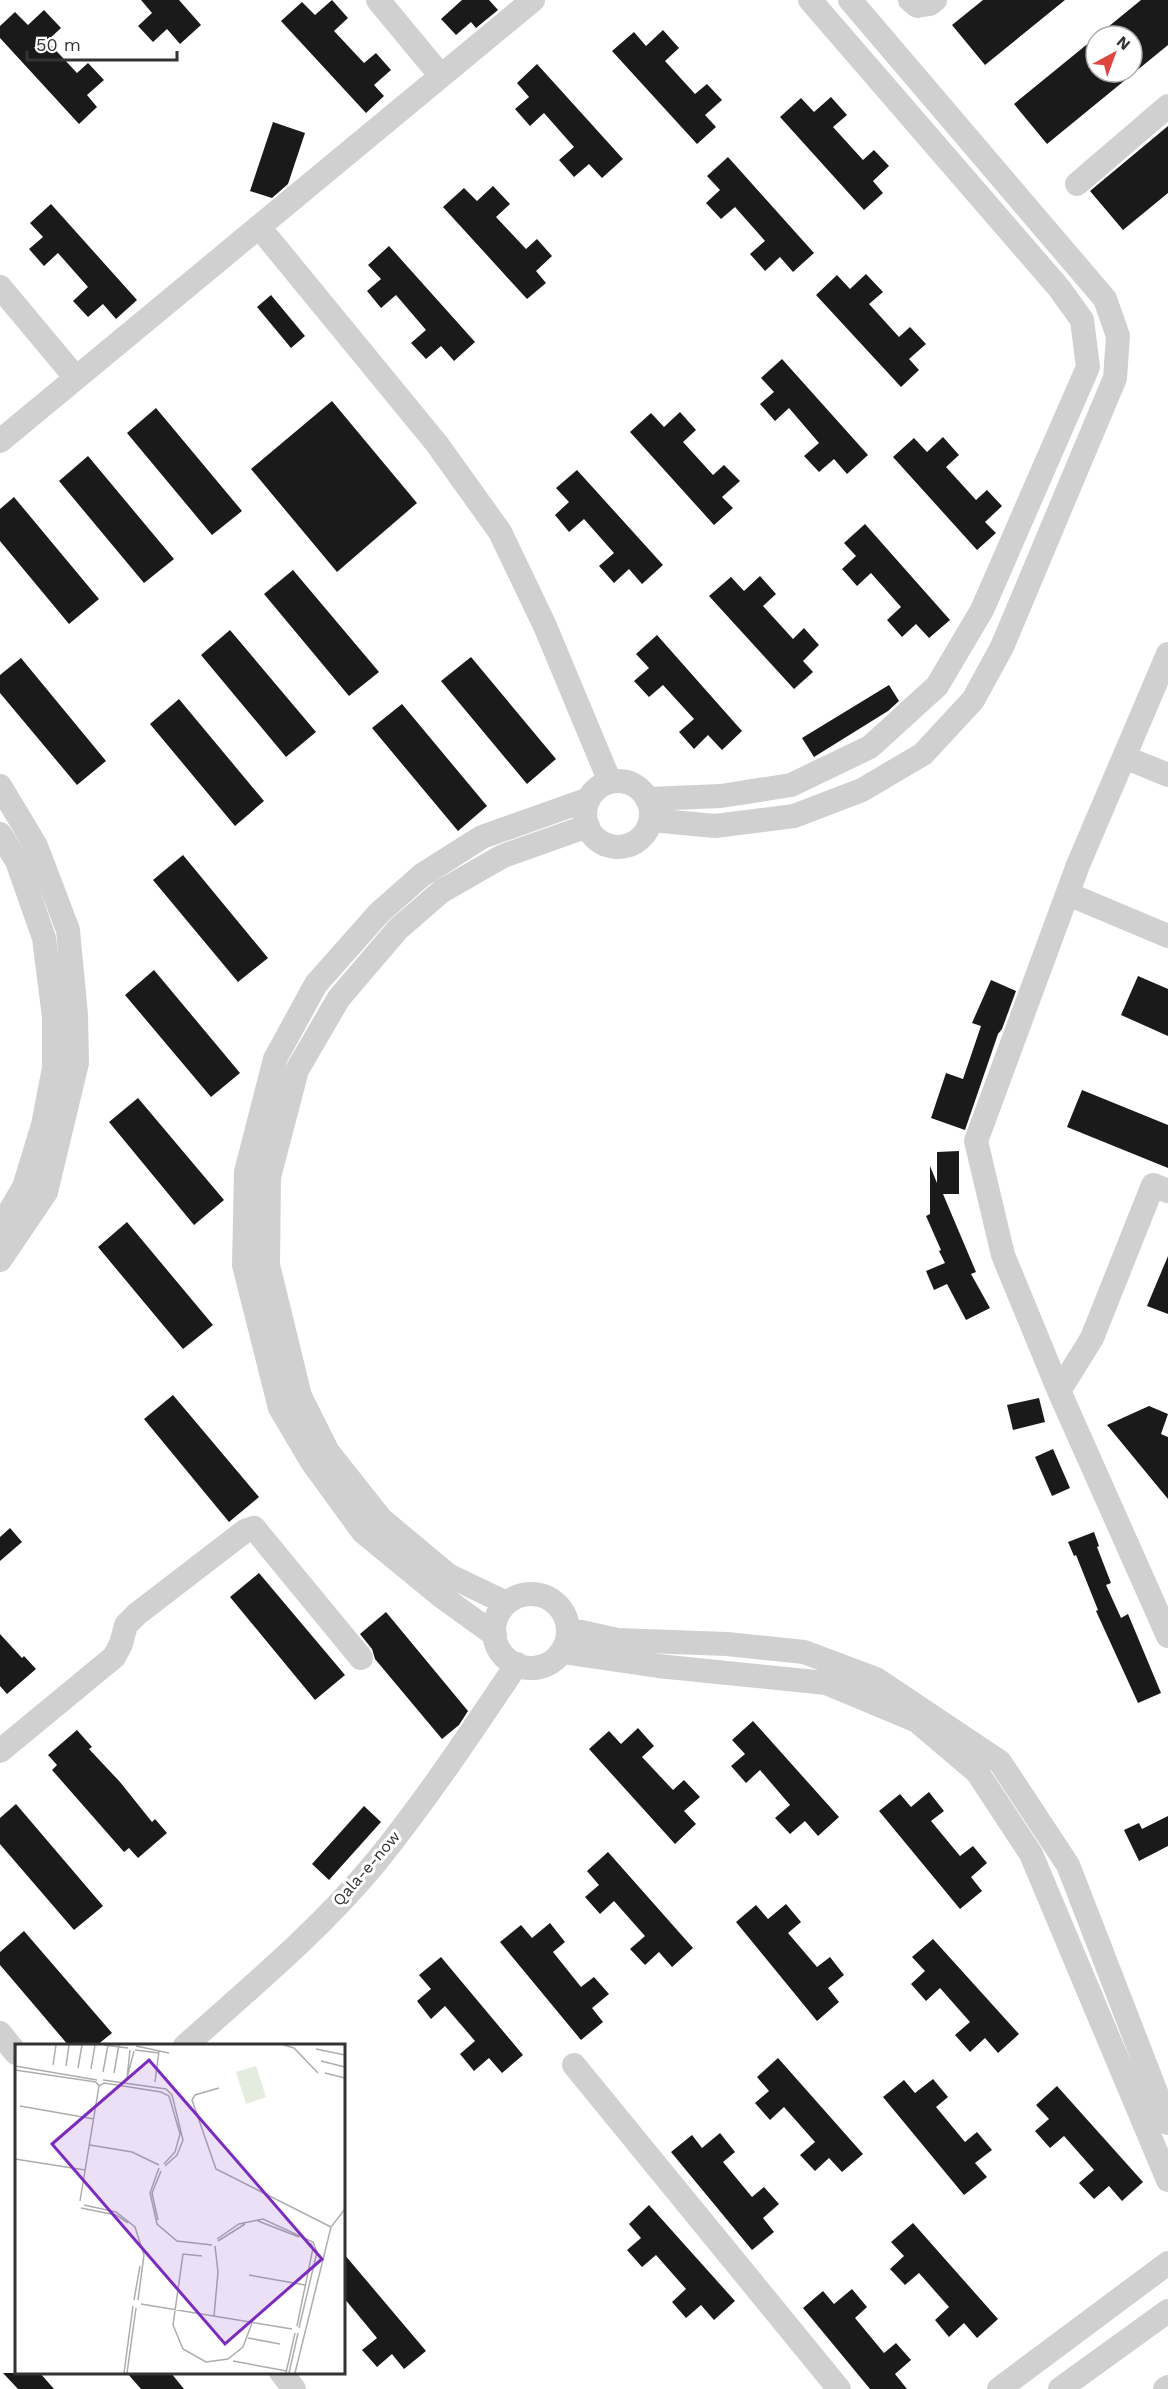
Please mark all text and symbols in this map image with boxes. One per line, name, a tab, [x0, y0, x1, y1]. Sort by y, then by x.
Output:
scale bar	[27, 24, 177, 62]
north arrow	[1084, 24, 1144, 84]
text: N	[1113, 32, 1134, 54]
text: 50 m	[36, 34, 81, 55]
street label: Qala-e-now	[329, 1827, 404, 1910]
inset map	[15, 2044, 345, 2374]

